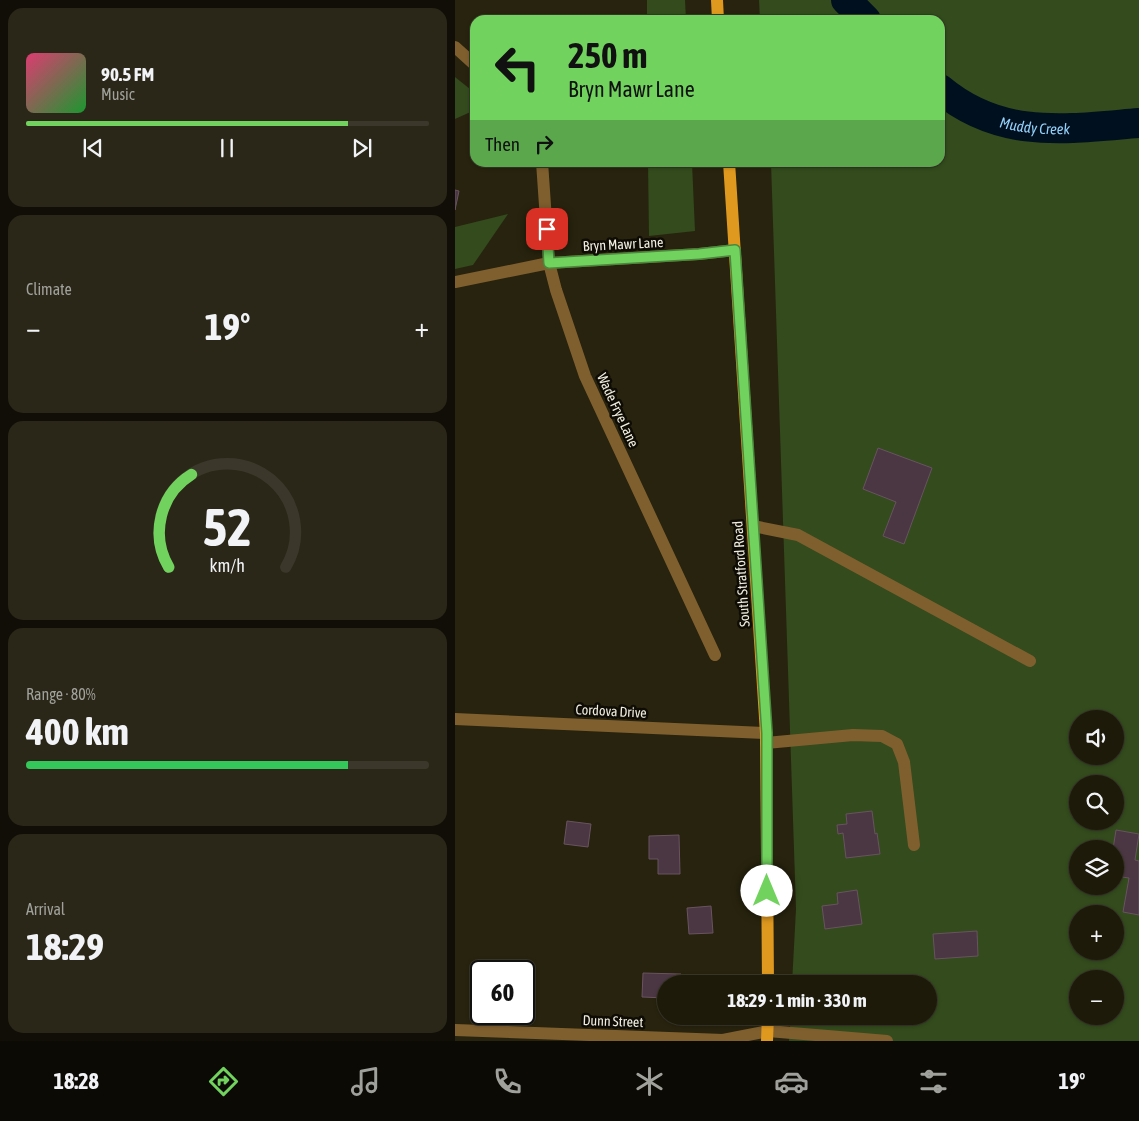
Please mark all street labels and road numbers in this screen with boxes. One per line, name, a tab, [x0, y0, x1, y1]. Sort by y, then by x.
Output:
street label: Bryn Mawr Lane	[582, 234, 664, 254]
street label: Wade Frye Lane	[594, 371, 642, 449]
street label: South Stratford Road	[729, 521, 753, 627]
street label: Cordova Drive	[575, 701, 647, 721]
street label: Dunn Street	[582, 1012, 644, 1030]

